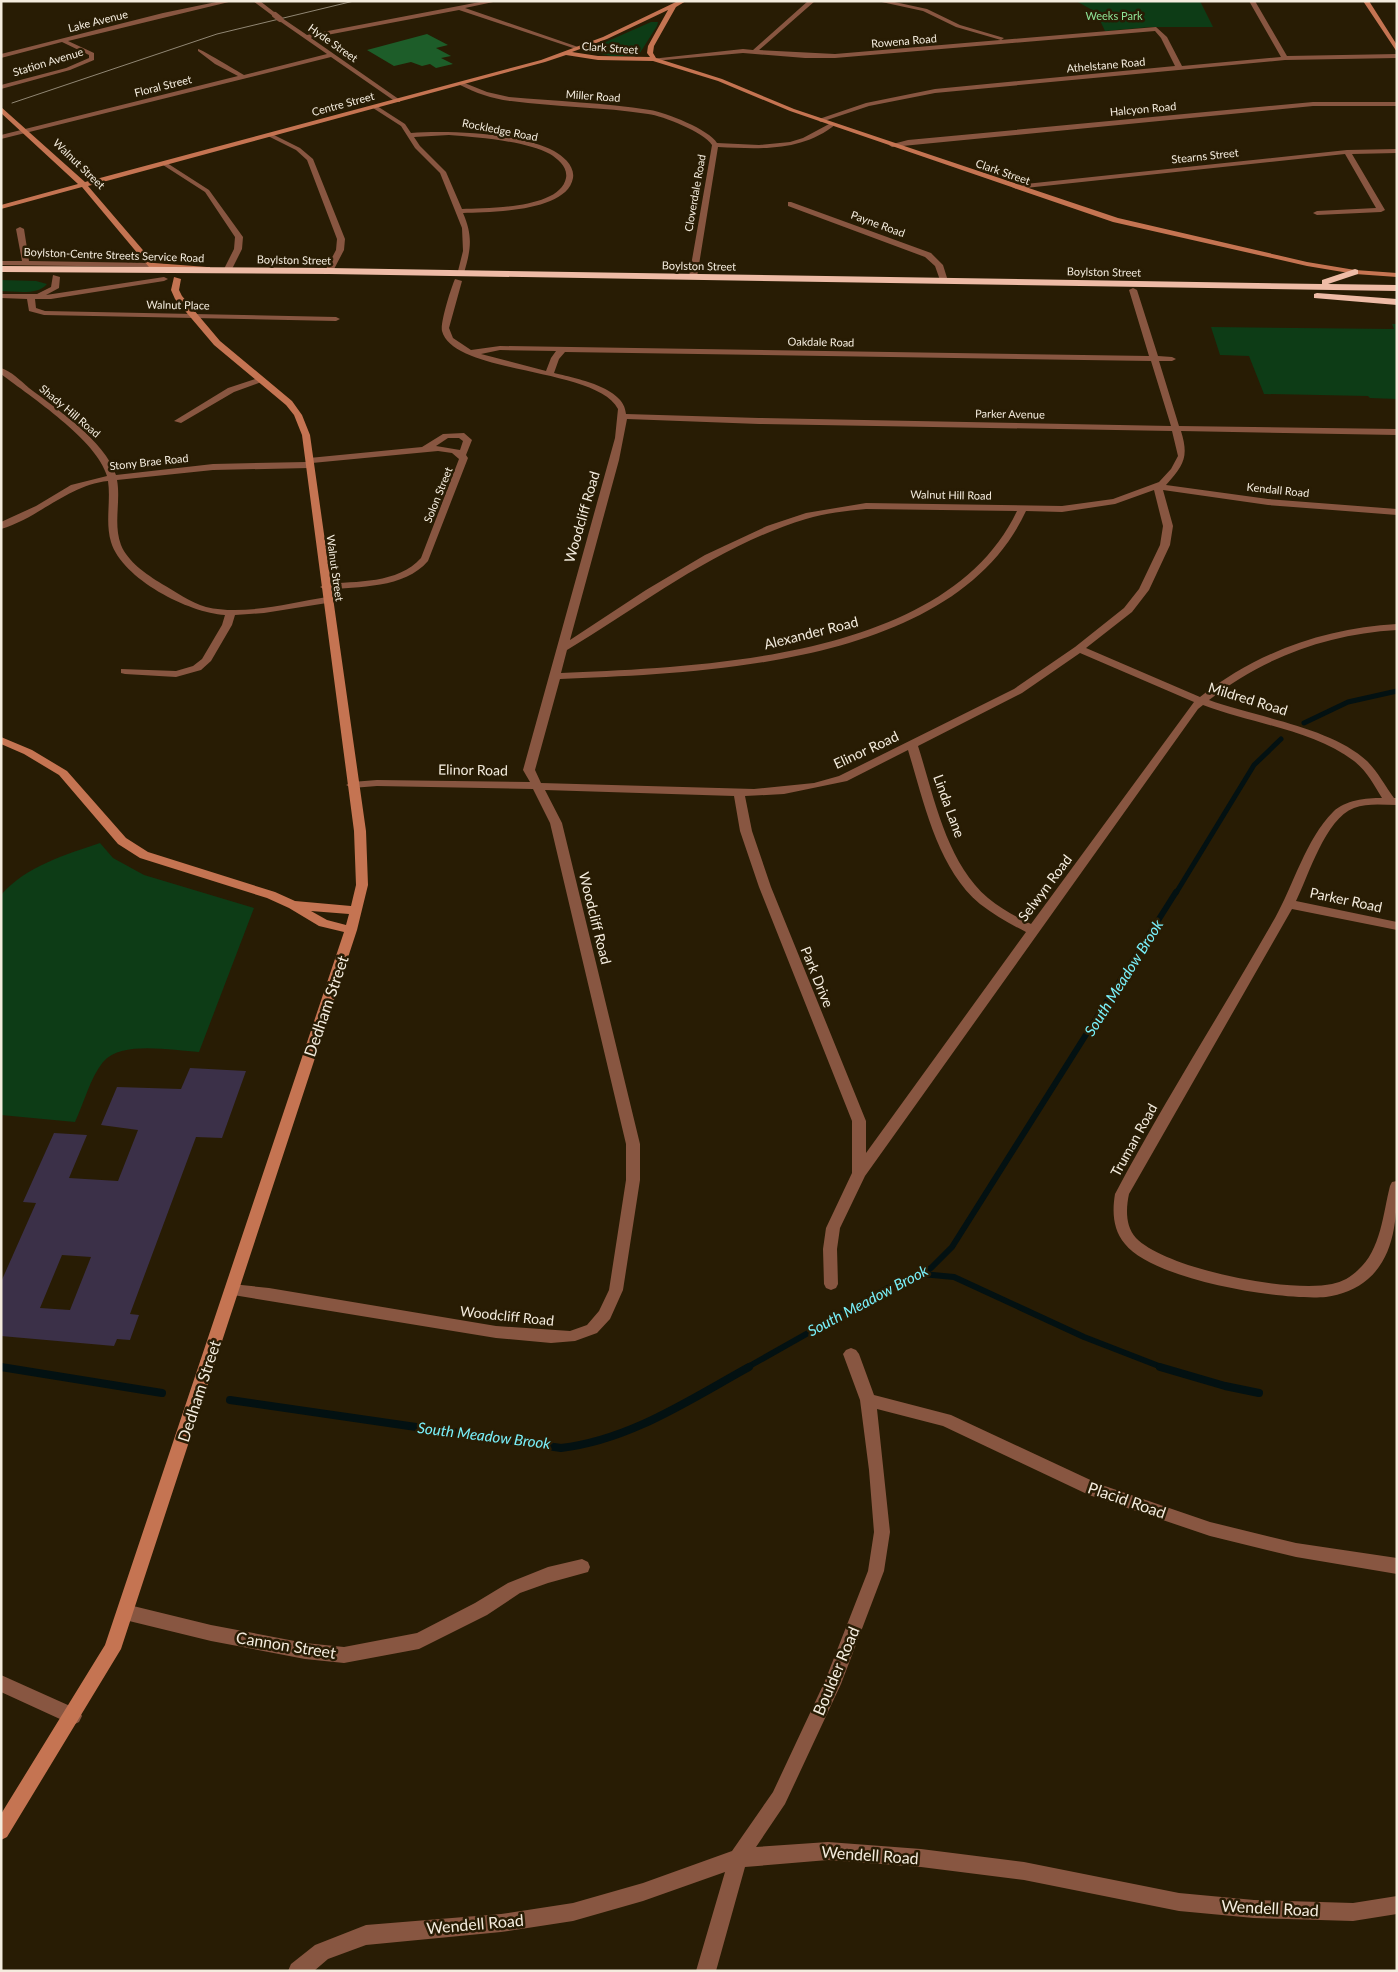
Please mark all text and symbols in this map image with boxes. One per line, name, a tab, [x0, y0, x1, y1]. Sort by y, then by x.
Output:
street label: Lake Avenue	[67, 7, 129, 34]
park label: Weeks Park	[1085, 9, 1143, 22]
street label: Hyde Street	[306, 21, 361, 64]
street label: Rowena Road	[871, 31, 937, 50]
street label: Clark Street	[581, 39, 639, 56]
street label: Station Avenue	[11, 45, 85, 78]
street label: Athelstane Road	[1066, 55, 1146, 74]
street label: Floral Street	[133, 72, 193, 99]
street label: Miller Road	[565, 87, 621, 104]
street label: Centre Street	[310, 89, 376, 118]
street label: Halcyon Road	[1109, 99, 1177, 118]
street label: Rockledge Road	[461, 116, 539, 143]
street label: Walnut Street	[51, 136, 108, 192]
street label: Stearns Street	[1171, 146, 1239, 166]
street label: Cloverdale Road	[681, 153, 708, 233]
street label: Clark Street	[974, 156, 1032, 187]
street label: Payne Road	[849, 208, 907, 239]
street label: Boylston-Centre Streets Service Road	[23, 245, 205, 264]
street label: Boylston Street	[257, 252, 331, 267]
street label: Boylston Street	[662, 258, 736, 273]
street label: Boylston Street	[1067, 264, 1141, 279]
street label: Walnut Place	[146, 297, 210, 312]
street label: Oakdale Road	[788, 334, 854, 349]
street label: Shady Hill Road	[37, 381, 103, 440]
street label: Parker Avenue	[975, 406, 1045, 421]
street label: Stony Brae Road	[109, 451, 189, 472]
street label: Solon Street	[420, 465, 455, 525]
street label: Woodcliff Road	[560, 469, 603, 565]
street label: Kendall Road	[1246, 480, 1310, 499]
street label: Walnut Hill Road	[910, 487, 992, 502]
street label: Walnut Street	[324, 534, 347, 602]
street label: Alexander Road	[762, 613, 860, 652]
street label: Mildred Road	[1206, 678, 1290, 719]
street label: Elinor Road	[831, 727, 901, 772]
street label: Elinor Road	[438, 760, 508, 779]
street label: Linda Lane	[930, 772, 969, 840]
street label: Selwyn Road	[1014, 851, 1075, 924]
street label: Woodcliff Road	[576, 870, 615, 966]
street label: Parker Road	[1308, 884, 1384, 915]
water label: South Meadow Brook	[1080, 915, 1167, 1039]
street label: Park Drive	[798, 944, 837, 1010]
street label: Dedham Street	[299, 953, 352, 1059]
street label: Truman Road	[1107, 1100, 1161, 1179]
water label: South Meadow Brook	[804, 1260, 932, 1339]
street label: Woodcliff Road	[459, 1302, 555, 1329]
street label: Dedham Street	[173, 1337, 224, 1444]
water label: South Meadow Brook	[417, 1418, 552, 1452]
street label: Placid Road	[1086, 1477, 1169, 1522]
street label: Boulder Road	[808, 1624, 863, 1718]
street label: Cannon Street	[235, 1627, 338, 1662]
street label: Wendell Road	[821, 1842, 919, 1867]
street label: Wendell Road	[1221, 1895, 1319, 1920]
street label: Wendell Road	[426, 1910, 524, 1937]

